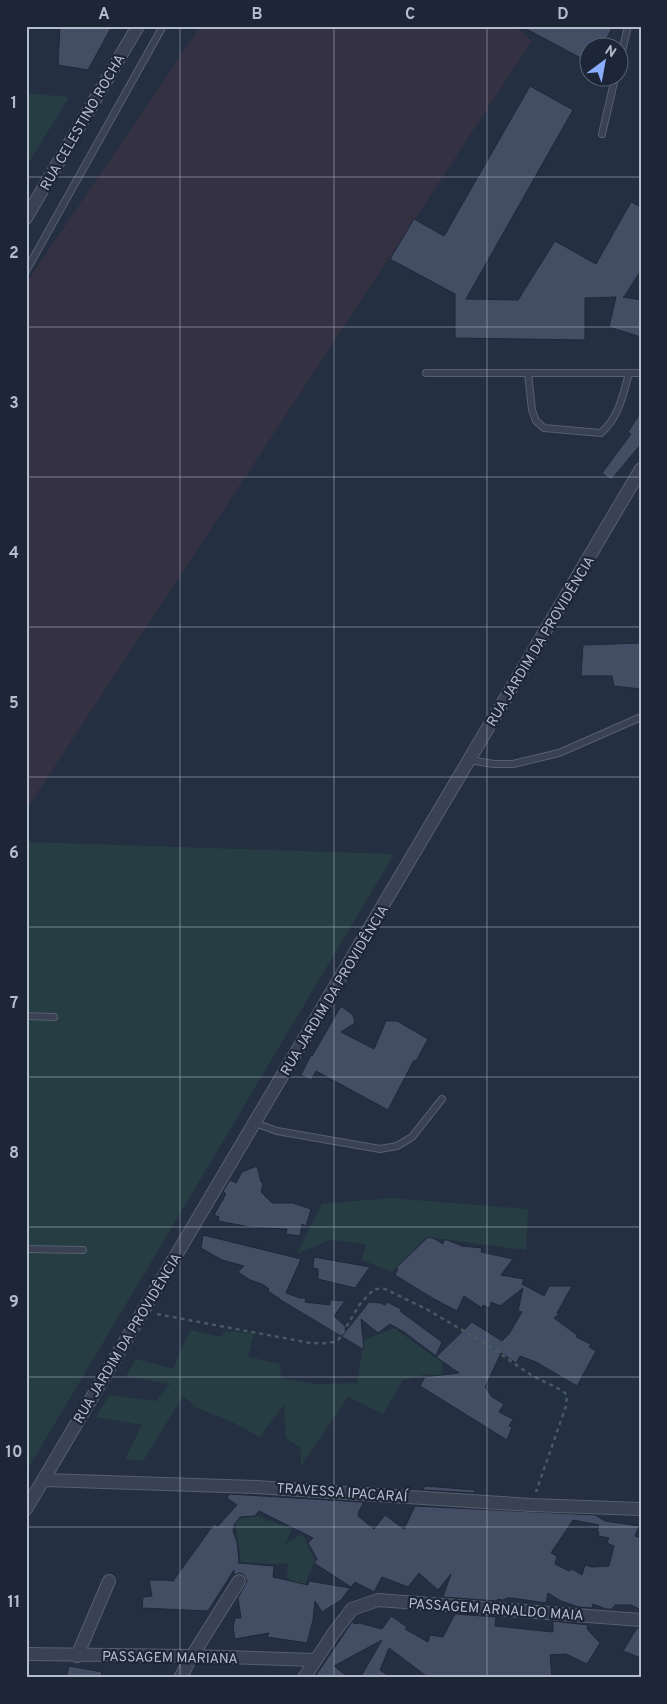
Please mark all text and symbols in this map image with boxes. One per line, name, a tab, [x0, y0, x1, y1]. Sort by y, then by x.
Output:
text: A	[98, 5, 110, 25]
text: B	[251, 5, 263, 25]
text: C	[405, 5, 415, 25]
text: D	[557, 5, 569, 25]
north arrow	[580, 38, 630, 88]
text: N	[601, 42, 619, 62]
street label: RUA CELESTINO ROCHA	[37, 51, 129, 194]
text: 1	[11, 94, 17, 114]
text: 2	[9, 244, 19, 264]
text: 3	[9, 394, 19, 414]
text: 4	[9, 544, 19, 564]
street label: RUA JARDIM DA PROVIDÊNCIA	[483, 553, 599, 730]
text: 5	[9, 694, 19, 714]
text: 6	[9, 844, 19, 864]
street label: RUA JARDIM DA PROVIDÊNCIA	[277, 902, 393, 1079]
text: 7	[10, 994, 18, 1014]
text: 8	[9, 1144, 19, 1164]
street label: RUA JARDIM DA PROVIDÊNCIA	[70, 1250, 186, 1427]
text: 9	[9, 1293, 19, 1313]
text: 10	[6, 1443, 22, 1463]
street label: TRAVESSA IPACARAÍ	[276, 1479, 409, 1507]
text: 11	[8, 1593, 20, 1613]
street label: PASSAGEM ARNALDO MAIA	[408, 1596, 584, 1625]
street label: PASSAGEM MARIANA	[102, 1649, 238, 1668]

